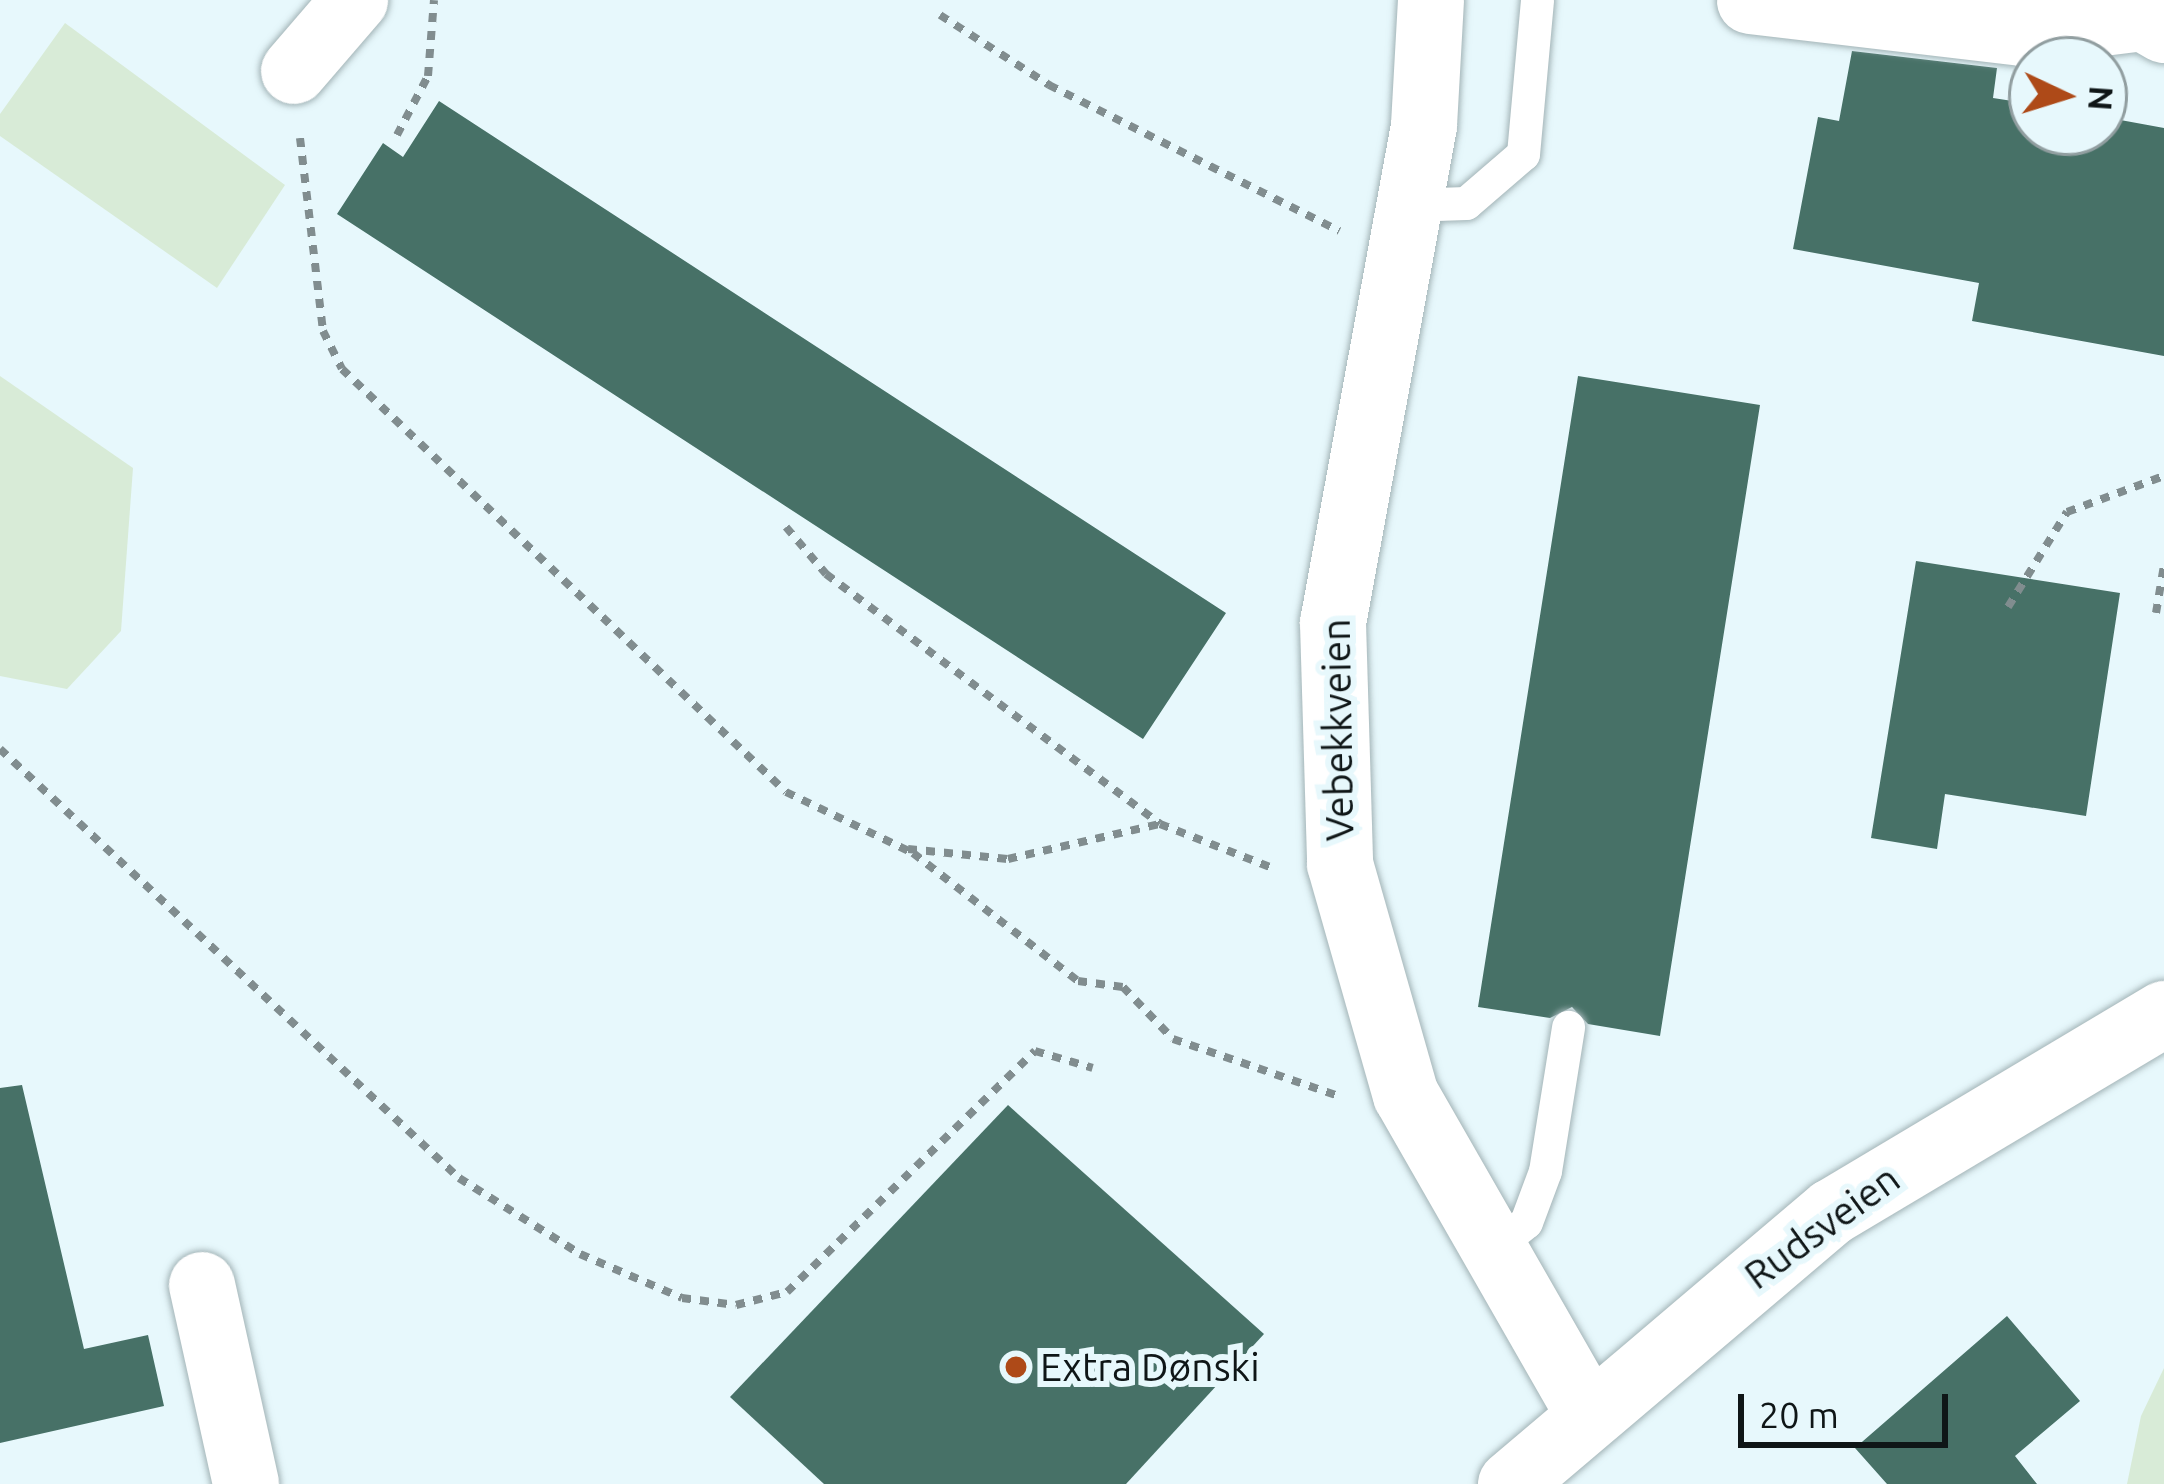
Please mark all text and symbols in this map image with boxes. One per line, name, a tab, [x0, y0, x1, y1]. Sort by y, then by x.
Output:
north arrow	[2008, 36, 2128, 156]
text: N	[2082, 85, 2121, 112]
street label: Vebekkveien	[1313, 618, 1363, 842]
street label: Rudsveien	[1735, 1155, 1909, 1299]
place label: Extra Dønski	[1040, 1344, 1260, 1390]
marker: Extra Dønski	[1003, 1354, 1029, 1380]
scale bar	[1744, 1370, 1954, 1444]
text: 20 m	[1759, 1394, 1839, 1435]

